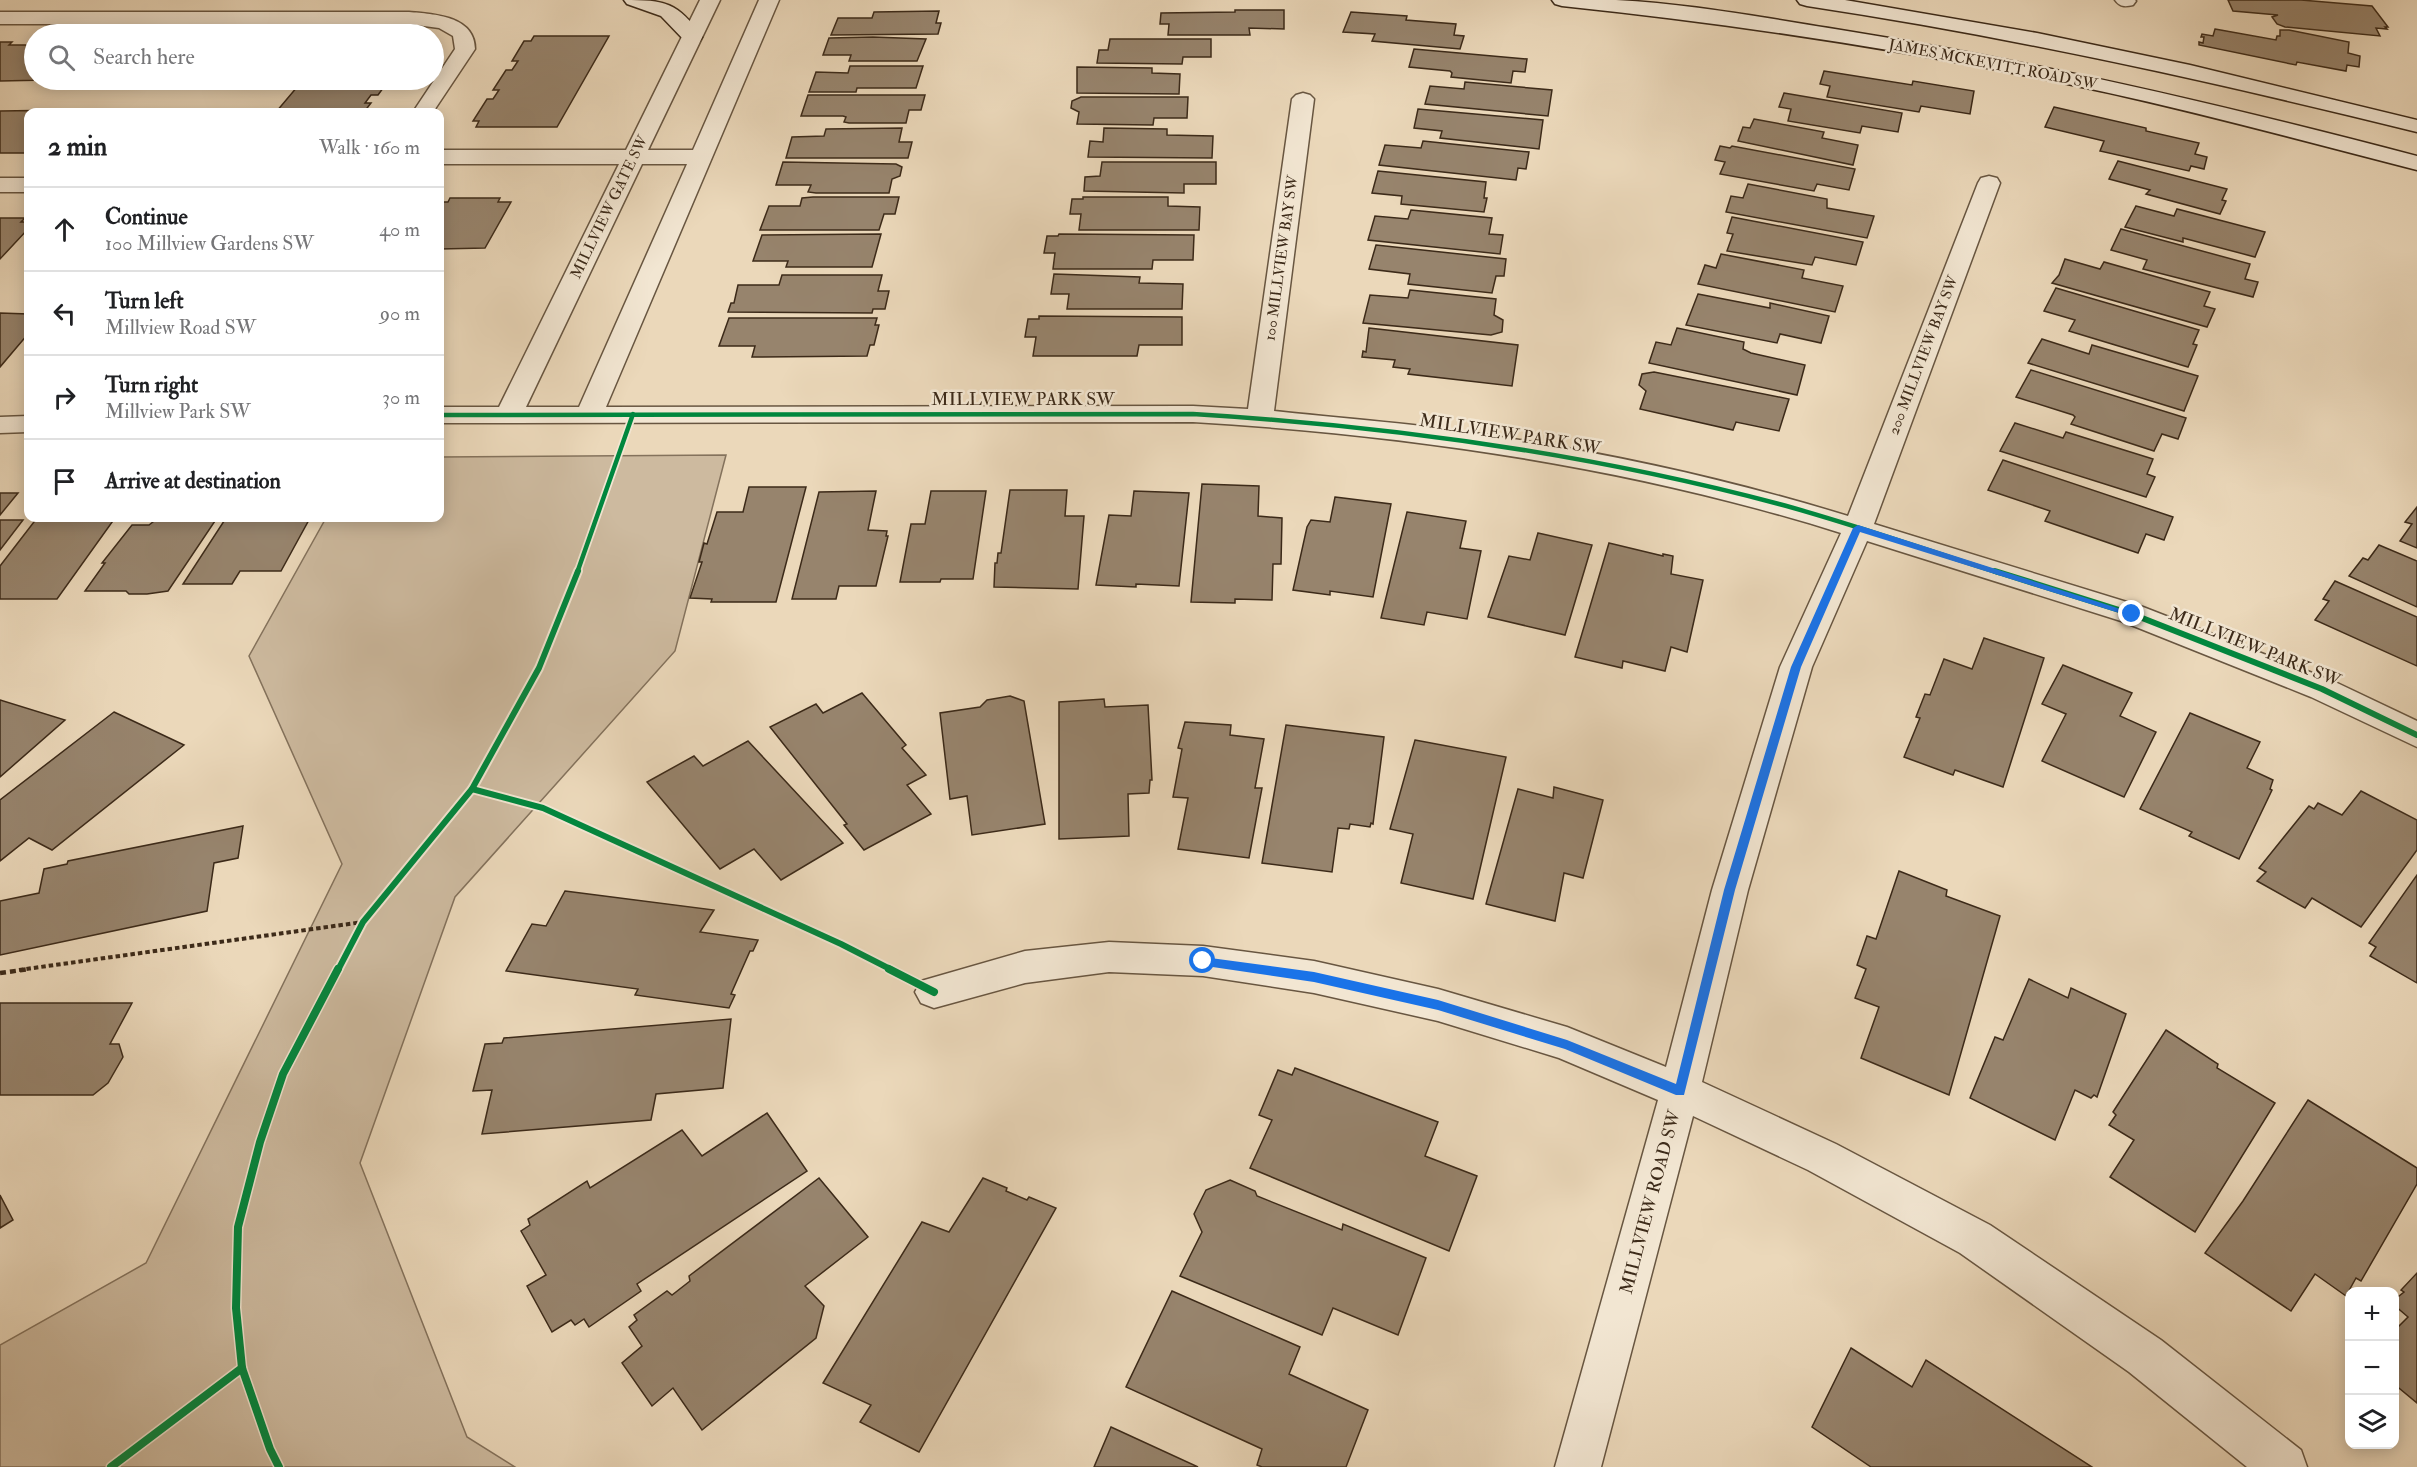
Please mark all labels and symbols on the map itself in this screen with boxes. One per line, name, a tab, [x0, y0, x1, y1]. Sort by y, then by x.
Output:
street label: JAMES MCKEVITT ROAD SW	[1886, 35, 2100, 95]
street label: MILLVIEW GATE SW	[566, 132, 653, 282]
street label: 100 MILLVIEW BAY SW	[1260, 174, 1303, 342]
street label: 200 MILLVIEW BAY SW	[1884, 272, 1963, 437]
street label: MILLVIEW PARK SW	[931, 388, 1115, 411]
street label: MILLVIEW PARK SW	[1418, 409, 1603, 460]
route end	[2118, 600, 2144, 626]
street label: MILLVIEW PARK SW	[2166, 602, 2345, 693]
route start	[1189, 947, 1215, 973]
street label: MILLVIEW ROAD SW	[1615, 1107, 1686, 1297]

